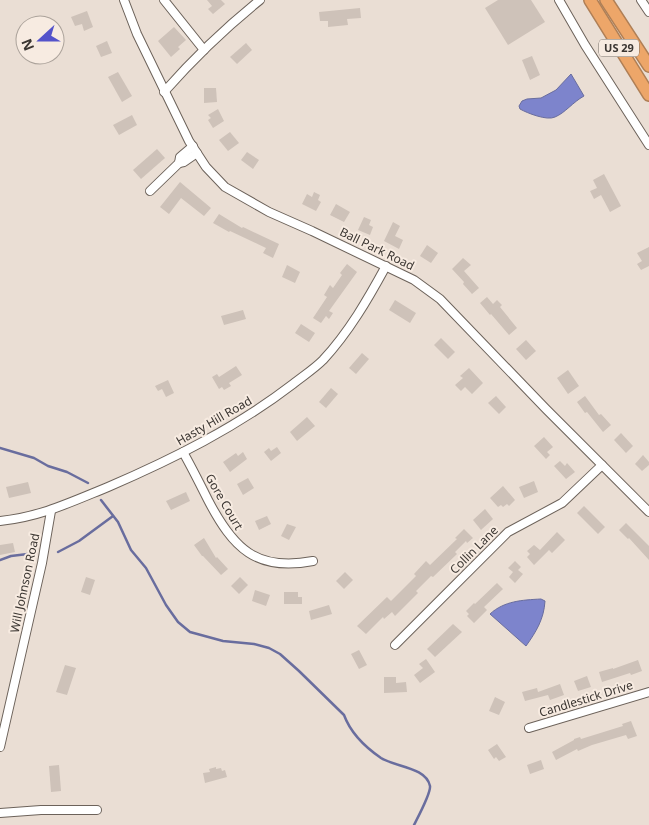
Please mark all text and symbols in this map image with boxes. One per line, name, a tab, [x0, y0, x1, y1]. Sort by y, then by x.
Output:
north arrow	[15, 15, 65, 65]
text: N	[16, 36, 38, 54]
road number: US 29	[599, 40, 639, 56]
street label: Ball Park Road	[337, 223, 417, 274]
street label: Hasty Hill Road	[173, 392, 255, 449]
street label: Gore Court	[202, 471, 248, 533]
street label: Collin Lane	[446, 522, 502, 578]
street label: Will Johnson Road	[6, 532, 43, 634]
street label: Candlestick Drive	[537, 676, 635, 721]

